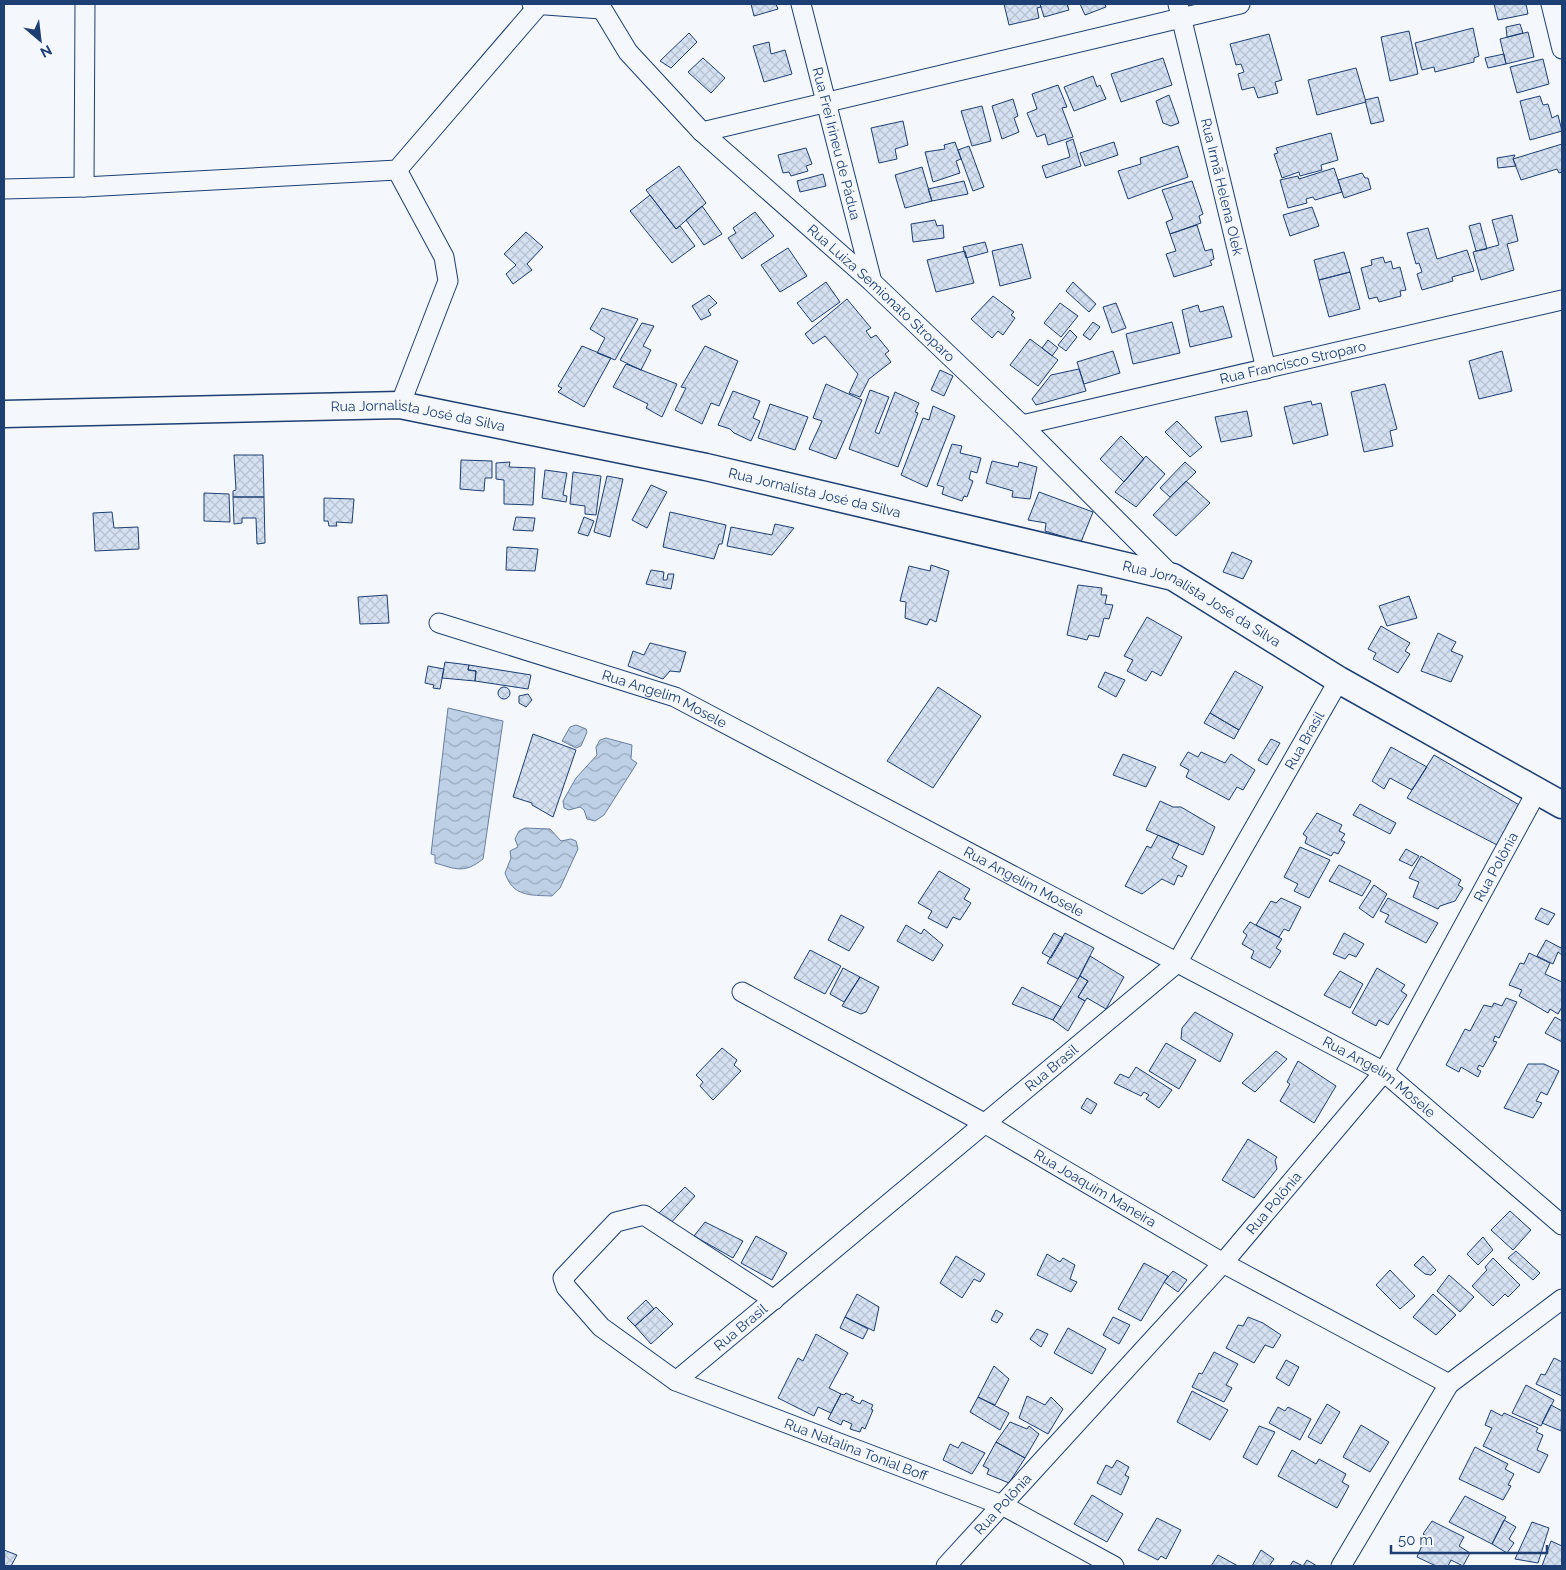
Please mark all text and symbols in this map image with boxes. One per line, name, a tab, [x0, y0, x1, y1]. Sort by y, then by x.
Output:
north arrow	[15, 15, 65, 65]
text: N	[38, 42, 55, 61]
street label: Rua Frei Irineu de Pádua	[809, 65, 864, 222]
street label: Rua Irmã Helena Olek	[1198, 116, 1246, 258]
street label: Rua Luiza Semionato Stroparo	[804, 221, 958, 365]
street label: Rua Francisco Stroparo	[1218, 338, 1367, 387]
street label: Rua Jornalista José da Silva	[330, 397, 507, 434]
street label: Rua Jornalista José da Silva	[727, 465, 903, 521]
street label: Rua Jornalista José da Silva	[1121, 557, 1284, 650]
street label: Rua Angelim Mosele	[600, 667, 730, 731]
street label: Rua Brasil	[1282, 708, 1327, 772]
street label: Rua Polônia	[1470, 829, 1521, 904]
street label: Rua Angelim Mosele	[961, 843, 1087, 920]
street label: Rua Angelim Mosele	[1320, 1033, 1439, 1121]
street label: Rua Brasil	[1022, 1041, 1081, 1094]
street label: Rua Joaquim Maneira	[1031, 1146, 1159, 1230]
street label: Rua Polônia	[1243, 1169, 1304, 1237]
street label: Rua Brasil	[711, 1300, 770, 1354]
street label: Rua Natalina Tonial Boff	[782, 1415, 931, 1484]
street label: Rua Polônia	[971, 1470, 1034, 1538]
scale bar	[1391, 1522, 1547, 1554]
text: 50 m	[1398, 1531, 1433, 1549]

